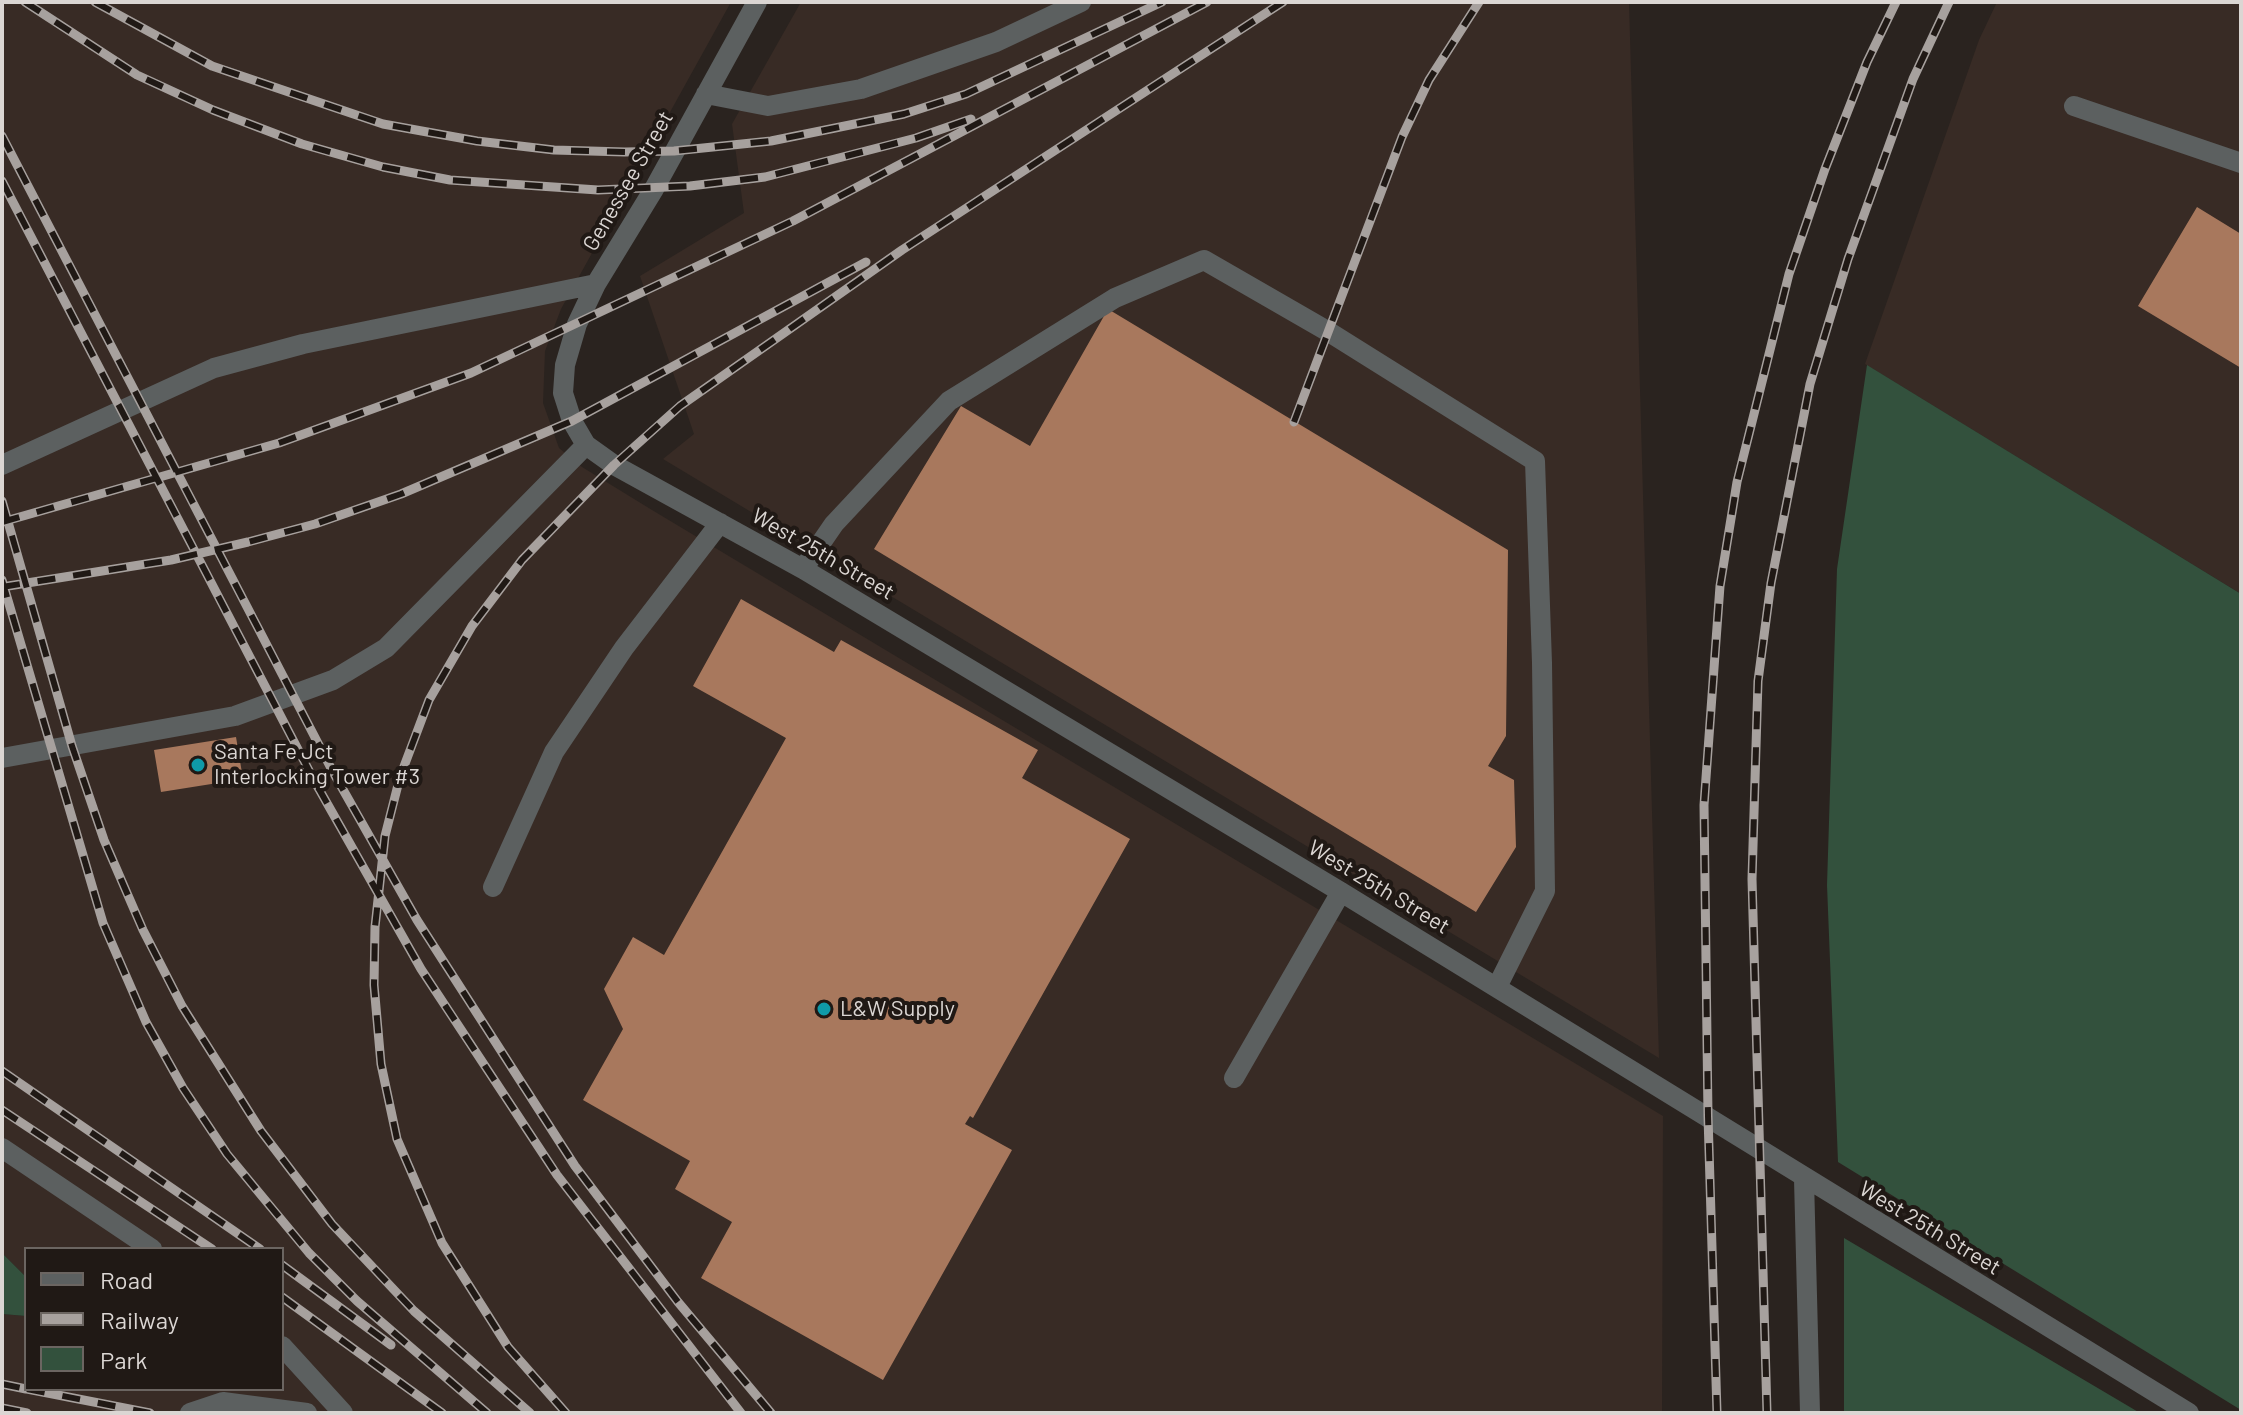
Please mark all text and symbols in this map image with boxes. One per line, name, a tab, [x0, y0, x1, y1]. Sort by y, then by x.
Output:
street label: Genessee Street	[577, 106, 679, 256]
street label: West 25th Street	[747, 503, 899, 605]
place label: Santa Fe Jct Interlocking Tower #3	[214, 739, 420, 790]
marker: Santa Fe Jct Interlocking Tower #3	[189, 756, 207, 774]
street label: West 25th Street	[1304, 834, 1454, 940]
place label: L&W Supply	[840, 996, 955, 1022]
marker: L&W Supply	[815, 1000, 833, 1018]
street label: West 25th Street	[1855, 1175, 2005, 1281]
legend	[24, 1247, 284, 1391]
text: Road	[100, 1265, 153, 1294]
text: Railway	[100, 1305, 179, 1334]
text: Park	[100, 1345, 147, 1374]

